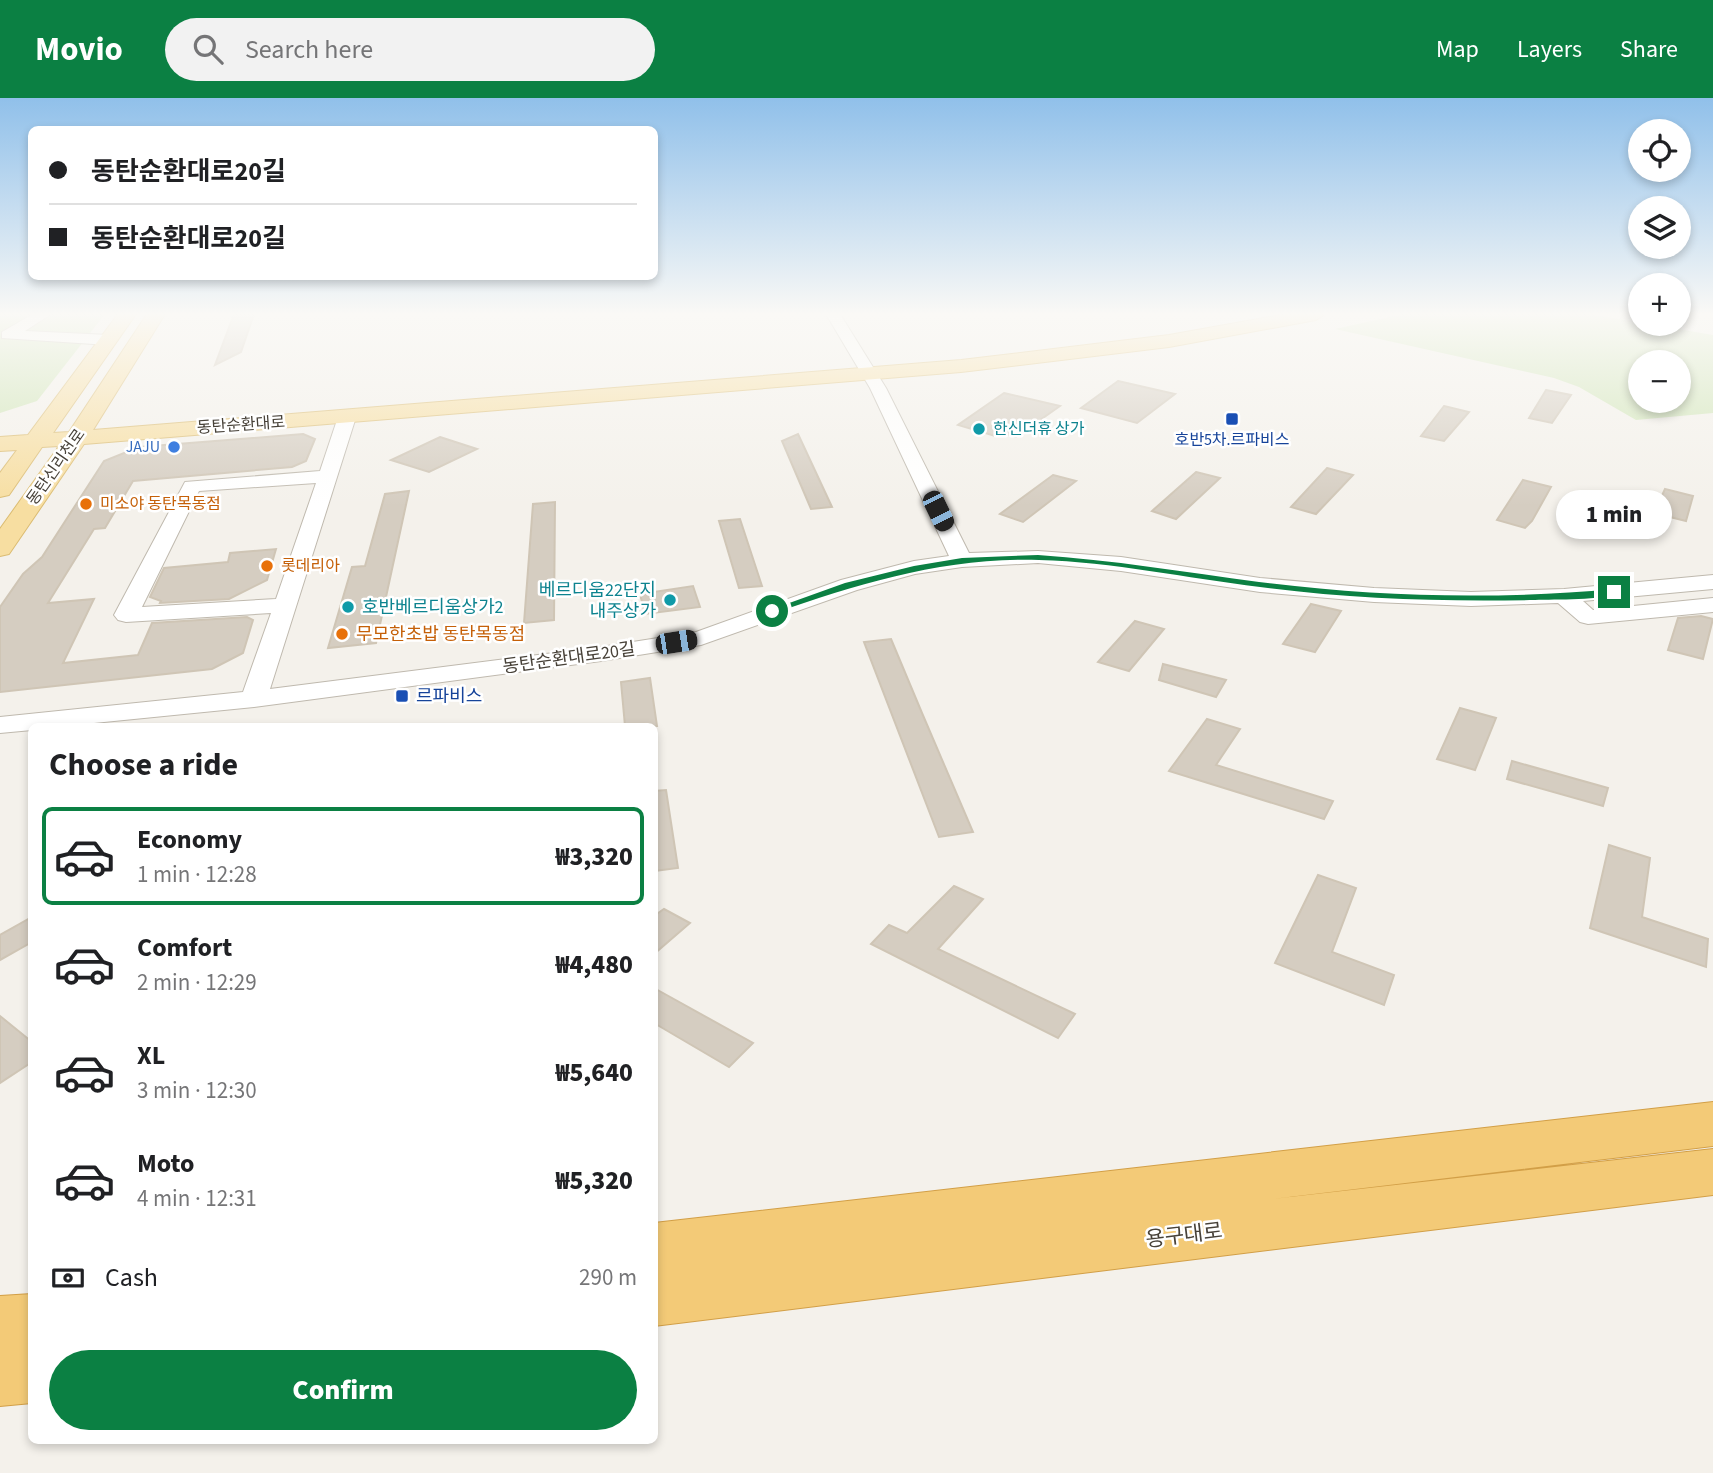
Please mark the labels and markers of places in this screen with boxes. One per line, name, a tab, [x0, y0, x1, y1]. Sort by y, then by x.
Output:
marker: 호반5차.르파비스	[1224, 411, 1240, 427]
place label: 한신더휴 상가	[993, 418, 1085, 440]
marker: 한신더휴 상가	[971, 421, 987, 437]
place label: 호반5차.르파비스	[1175, 429, 1289, 451]
place label: JAJU	[126, 436, 160, 458]
marker: JAJU	[166, 439, 182, 455]
place label: 미소야 동탄목동점	[100, 493, 221, 515]
marker: 미소야 동탄목동점	[78, 496, 94, 512]
place label: 롯데리아	[281, 555, 340, 577]
marker: 롯데리아	[259, 558, 275, 574]
place label: 베르디움22단지 내주상가	[539, 578, 656, 624]
marker: 베르디움22단지 내주상가	[662, 592, 678, 608]
place label: 호반베르디움상가2	[362, 595, 503, 620]
marker: 호반베르디움상가2	[340, 599, 356, 615]
place label: 무모한초밥 동탄목동점	[356, 622, 525, 647]
marker: 무모한초밥 동탄목동점	[334, 626, 350, 642]
place label: 르파비스	[416, 684, 482, 709]
marker: 르파비스	[394, 688, 410, 704]

